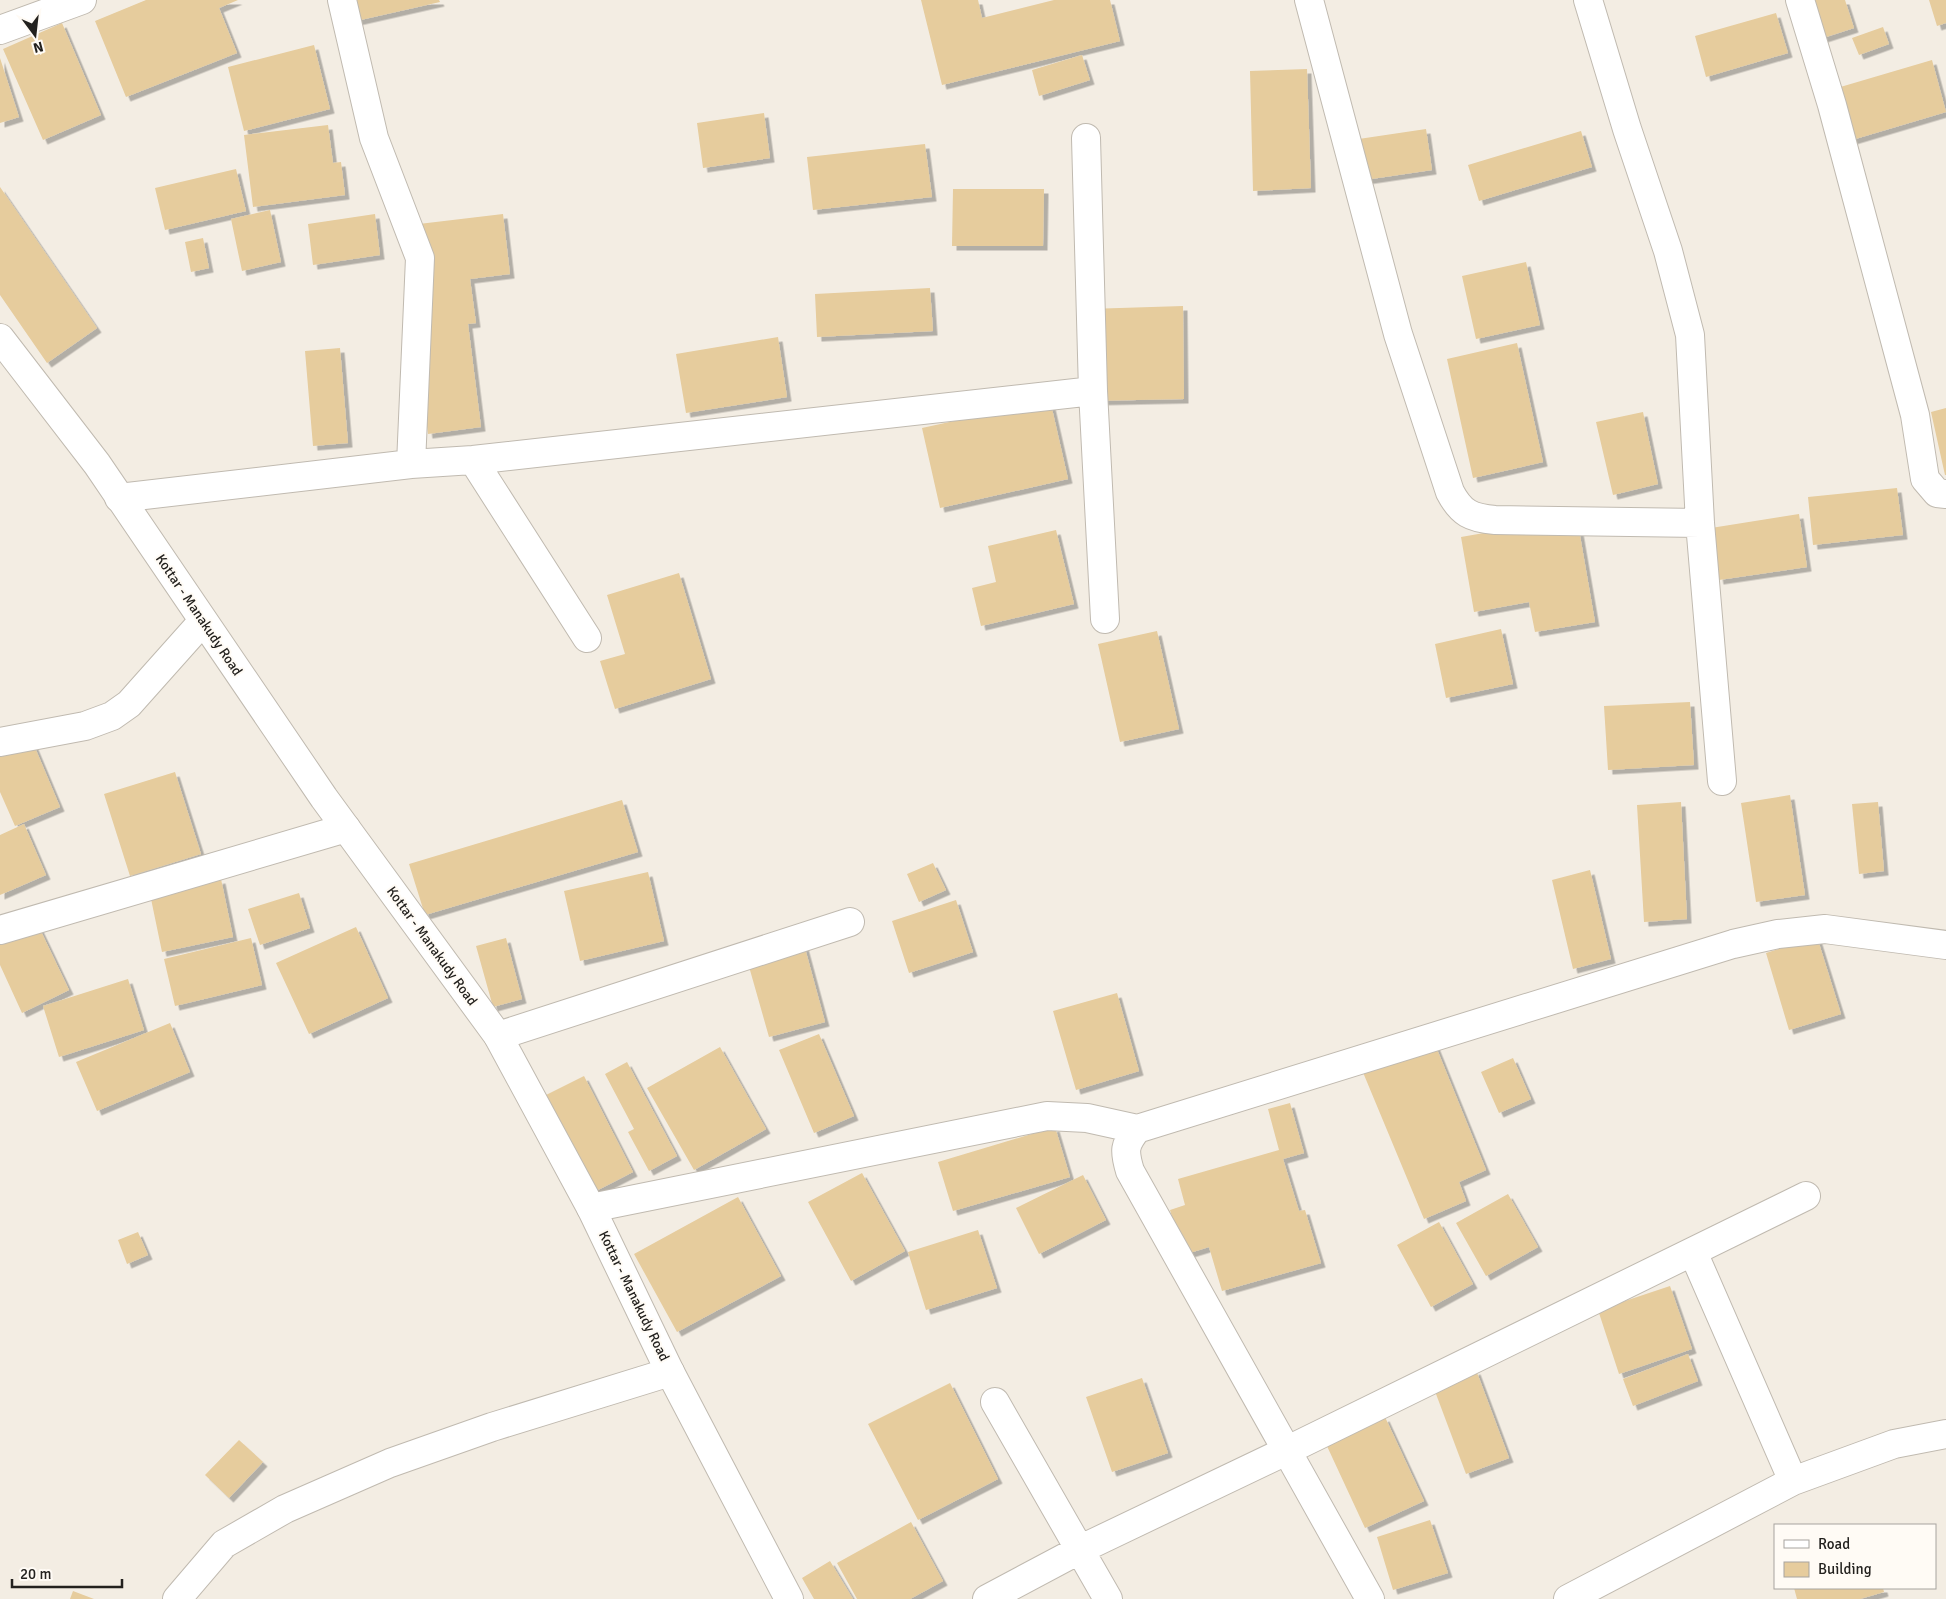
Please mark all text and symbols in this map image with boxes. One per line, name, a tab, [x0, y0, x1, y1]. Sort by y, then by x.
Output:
north arrow	[10, 10, 60, 60]
text: N	[31, 38, 45, 57]
street label: Kottar - Manakudy Road	[152, 551, 246, 679]
street label: Kottar - Manakudy Road	[383, 883, 481, 1009]
street label: Kottar - Manakudy Road	[595, 1228, 673, 1364]
legend	[1774, 1524, 1936, 1589]
text: Road	[1818, 1535, 1850, 1553]
scale bar	[12, 1556, 122, 1588]
text: Building	[1818, 1560, 1872, 1578]
text: 20 m	[20, 1565, 51, 1583]

